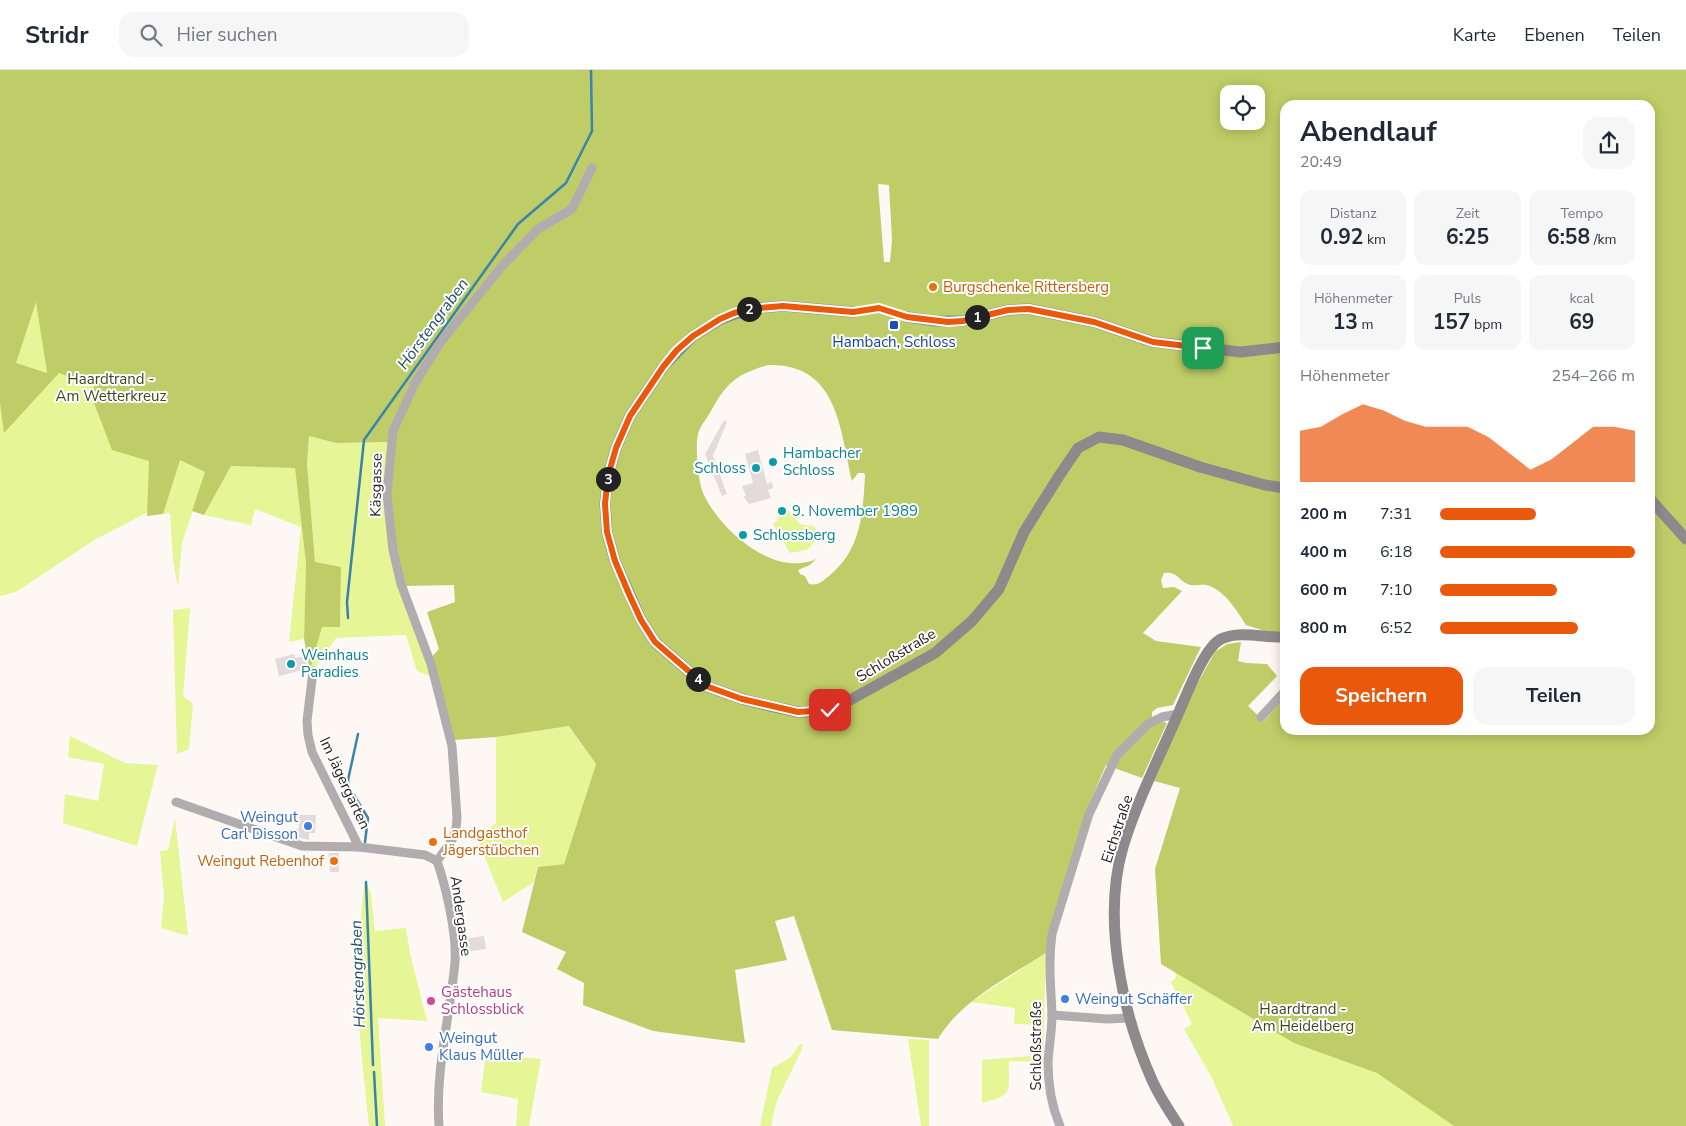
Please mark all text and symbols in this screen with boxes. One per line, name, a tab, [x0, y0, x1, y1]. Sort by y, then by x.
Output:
search box	[119, 12, 469, 57]
text: Stridr	[25, 19, 89, 51]
icon: search	[137, 21, 165, 49]
text: Hier suchen	[177, 22, 278, 48]
text: Karte	[1453, 23, 1496, 47]
text: Ebenen	[1524, 23, 1585, 47]
text: Teilen	[1613, 23, 1661, 47]
map controls	[1220, 85, 1265, 130]
button: locate	[1220, 85, 1265, 130]
text: Abendlauf	[1300, 113, 1437, 151]
button: share	[1583, 117, 1635, 169]
text: 20:49	[1300, 151, 1342, 173]
text: Distanz	[1330, 204, 1377, 223]
text: Zeit	[1456, 204, 1479, 223]
text: Tempo	[1560, 204, 1603, 223]
text: 0.92	[1320, 223, 1363, 251]
text: 6:25	[1446, 223, 1489, 251]
text: 6:58	[1547, 223, 1590, 251]
text: km	[1363, 230, 1386, 249]
text: /km	[1590, 230, 1617, 249]
water label: Hörstengraben	[392, 274, 474, 374]
place label: Burgschenke Rittersberg	[943, 277, 1109, 297]
marker: Burgschenke Rittersberg	[927, 281, 939, 293]
text: Höhenmeter	[1314, 289, 1392, 308]
text: Puls	[1454, 289, 1481, 308]
text: kcal	[1569, 289, 1594, 308]
pin: 2	[736, 296, 762, 322]
text: 2	[745, 300, 754, 319]
pin: 1	[964, 304, 990, 330]
text: 1	[973, 308, 982, 327]
text: 13	[1333, 308, 1358, 336]
text: 157	[1433, 308, 1470, 336]
text: 69	[1569, 308, 1594, 336]
text: m	[1358, 315, 1374, 334]
text: bpm	[1470, 315, 1502, 334]
marker: Hambach, Schloss	[888, 319, 900, 331]
pin	[1182, 327, 1224, 369]
place label: Hambach, Schloss	[832, 332, 956, 352]
icon: arrive	[1189, 334, 1217, 362]
text: Höhenmeter	[1300, 365, 1390, 387]
text: 254–266 m	[1552, 365, 1635, 387]
park label: Haardtrand - Am Wetterkreuz	[56, 369, 167, 406]
place label: Hambacher Schloss	[783, 443, 861, 480]
street label: Käsgasse	[365, 453, 387, 517]
marker: Hambacher Schloss	[767, 456, 779, 468]
place label: Schloss	[694, 458, 746, 478]
marker: Schloss	[750, 462, 762, 474]
pin: 3	[596, 466, 620, 492]
text: 3	[604, 470, 613, 489]
place label: 9. November 1989	[792, 501, 918, 521]
text: 200 m	[1300, 503, 1347, 525]
text: 7:31	[1380, 503, 1412, 525]
marker: 9. November 1989	[776, 505, 788, 517]
place label: Schlossberg	[753, 525, 836, 545]
marker: Schlossberg	[737, 529, 749, 541]
text: 400 m	[1300, 541, 1347, 563]
text: 6:18	[1380, 541, 1412, 563]
text: 600 m	[1300, 579, 1347, 601]
text: 7:10	[1380, 579, 1412, 601]
text: 800 m	[1300, 617, 1347, 639]
text: 6:52	[1380, 617, 1412, 639]
street label: Schloßstraße	[853, 623, 939, 687]
place label: Weinhaus Paradies	[301, 645, 369, 682]
marker: Weinhaus Paradies	[285, 658, 297, 670]
pin: 4	[686, 666, 710, 692]
button: Speichern	[1300, 667, 1463, 725]
button: Teilen	[1473, 667, 1635, 725]
text: 4	[694, 670, 703, 689]
pin	[809, 689, 851, 731]
icon: check	[816, 696, 844, 724]
street label: Im Jägergarten	[315, 734, 375, 832]
street label: Eichstraße	[1097, 792, 1137, 866]
place label: Weingut Carl Disson	[221, 807, 299, 844]
marker: Weingut Carl Disson	[302, 820, 314, 832]
place label: Landgasthof Jägerstübchen	[442, 823, 539, 860]
marker: Landgasthof Jägerstübchen	[427, 836, 439, 848]
place label: Weingut Rebenhof	[197, 851, 325, 871]
marker: Weingut Rebenhof	[328, 855, 340, 867]
street label: Andergasse	[445, 875, 477, 957]
water label: Hörstengraben	[345, 920, 371, 1028]
place label: Gästehaus Schlossblick	[441, 982, 524, 1019]
place label: Weingut Schäffer	[1075, 989, 1193, 1009]
marker: Weingut Schäffer	[1059, 993, 1071, 1005]
marker: Gästehaus Schlossblick	[425, 995, 437, 1007]
park label: Haardtrand - Am Heidelberg	[1252, 999, 1354, 1036]
street label: Schloßstraße	[1026, 1001, 1046, 1091]
place label: Weingut Klaus Müller	[439, 1028, 524, 1065]
marker: Weingut Klaus Müller	[423, 1041, 435, 1053]

